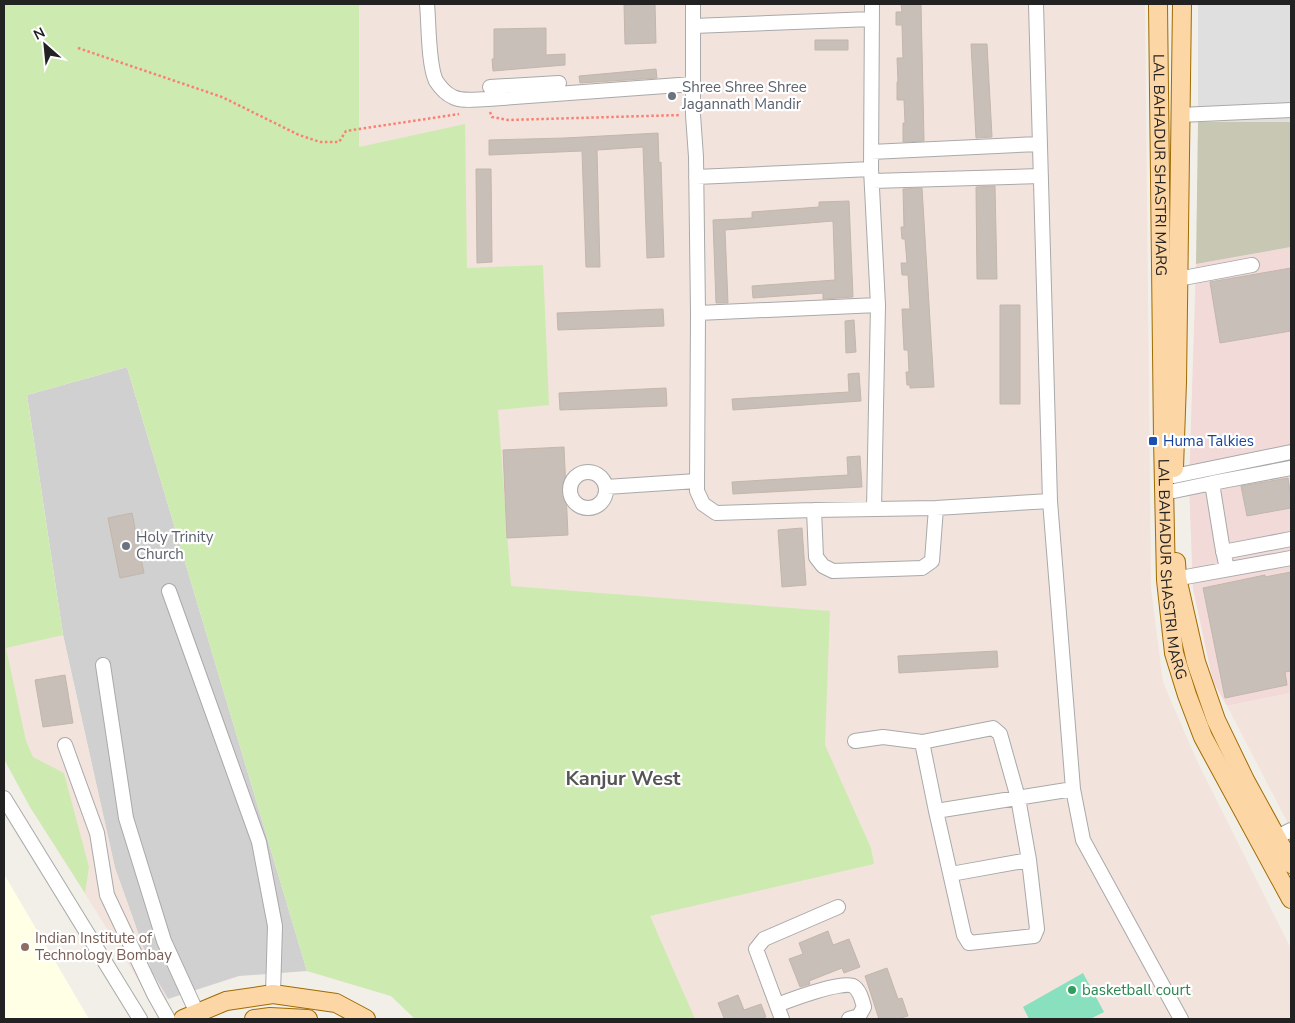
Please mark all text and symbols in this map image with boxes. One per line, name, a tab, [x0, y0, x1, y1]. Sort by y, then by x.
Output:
north arrow	[20, 20, 70, 70]
text: N	[30, 23, 48, 45]
street label: LAL BAHADUR SHASTRI MARG	[1149, 54, 1171, 276]
place label: Shree Shree Shree Jagannath Mandir	[681, 77, 807, 114]
marker: Shree Shree Shree Jagannath Mandir	[666, 90, 678, 102]
place label: Huma Talkies	[1163, 431, 1254, 451]
marker: Huma Talkies	[1147, 435, 1159, 447]
street label: LAL BAHADUR SHASTRI MARG	[1153, 459, 1192, 682]
place label: Holy Trinity Church	[136, 527, 214, 564]
marker: Holy Trinity Church	[120, 540, 132, 552]
district label: Kanjur West	[565, 765, 681, 792]
place label: Indian Institute of Technology Bombay	[35, 928, 172, 965]
marker: Indian Institute of Technology Bombay	[19, 941, 31, 953]
place label: basketball court	[1082, 980, 1191, 1000]
marker: basketball court	[1066, 984, 1078, 996]

